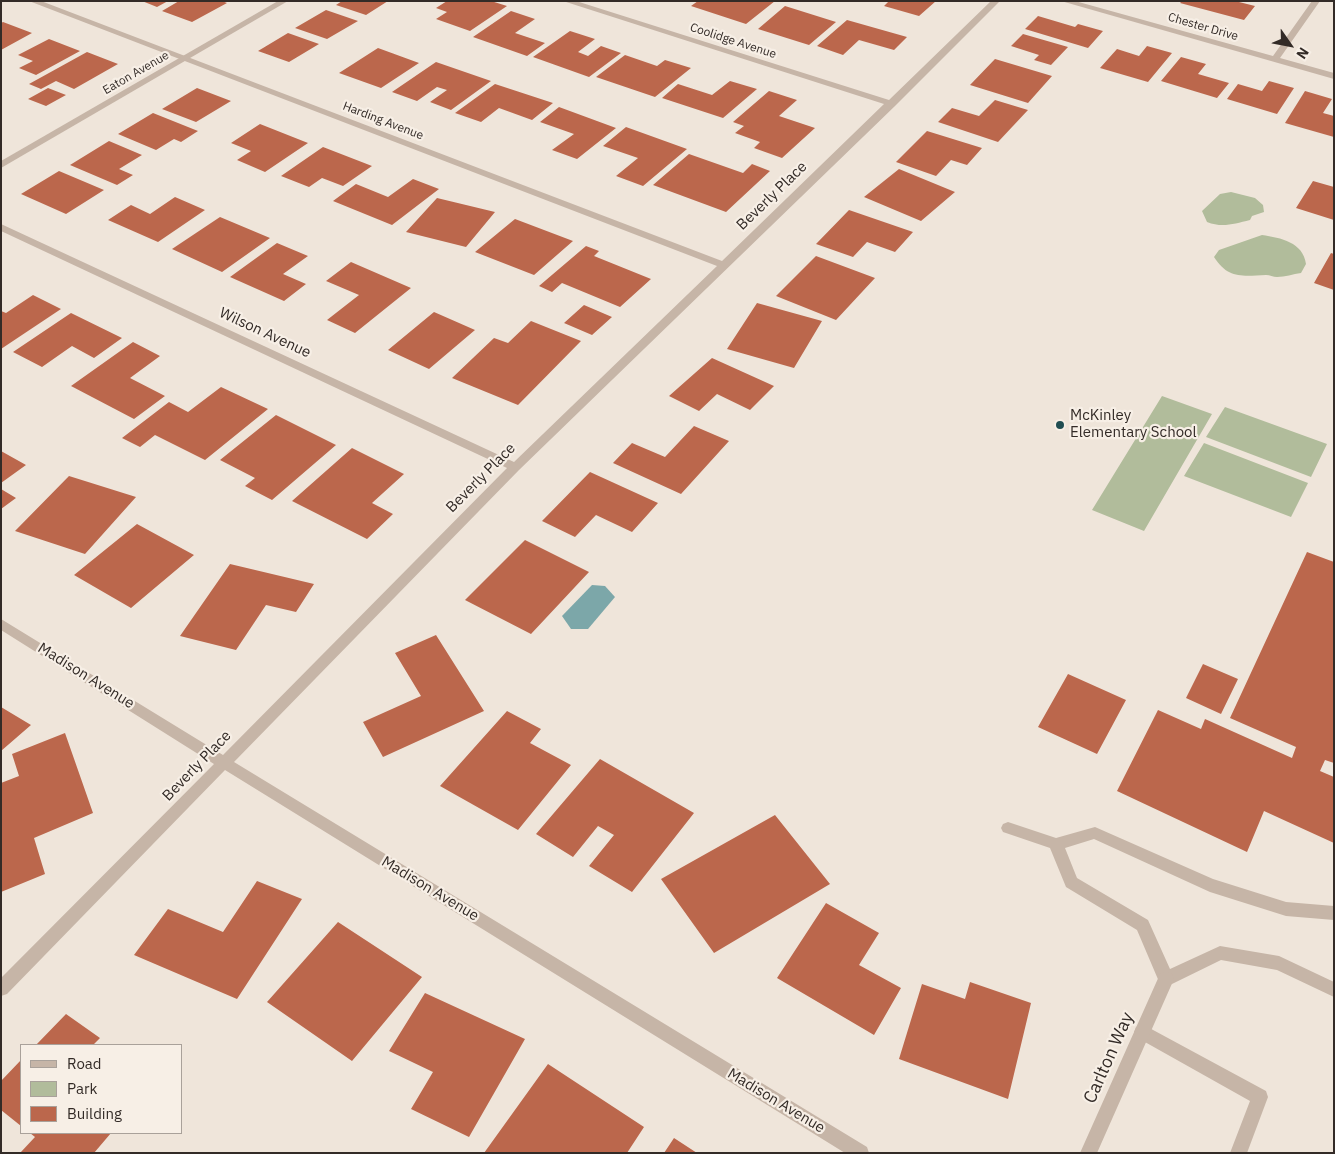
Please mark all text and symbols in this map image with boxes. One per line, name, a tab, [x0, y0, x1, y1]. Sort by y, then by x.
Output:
street label: Chester Drive	[1166, 10, 1240, 44]
street label: Coolidge Avenue	[688, 20, 778, 62]
north arrow	[1265, 20, 1315, 70]
text: N	[1292, 44, 1313, 62]
street label: Eaton Avenue	[100, 48, 172, 98]
street label: Harding Avenue	[341, 99, 425, 143]
street label: Beverly Place	[733, 158, 811, 234]
street label: Wilson Avenue	[216, 304, 314, 362]
place label: McKinley Elementary School	[1070, 407, 1197, 442]
marker: McKinley Elementary School	[1054, 419, 1066, 431]
street label: Beverly Place	[443, 440, 519, 516]
street label: Madison Avenue	[34, 639, 138, 713]
street label: Beverly Place	[159, 727, 235, 805]
street label: Madison Avenue	[378, 853, 482, 925]
street label: Carlton Way	[1079, 1009, 1139, 1107]
legend	[20, 1044, 182, 1134]
text: Road	[67, 1054, 102, 1073]
street label: Madison Avenue	[724, 1065, 828, 1137]
text: Park	[67, 1079, 97, 1098]
text: Building	[67, 1104, 122, 1123]

